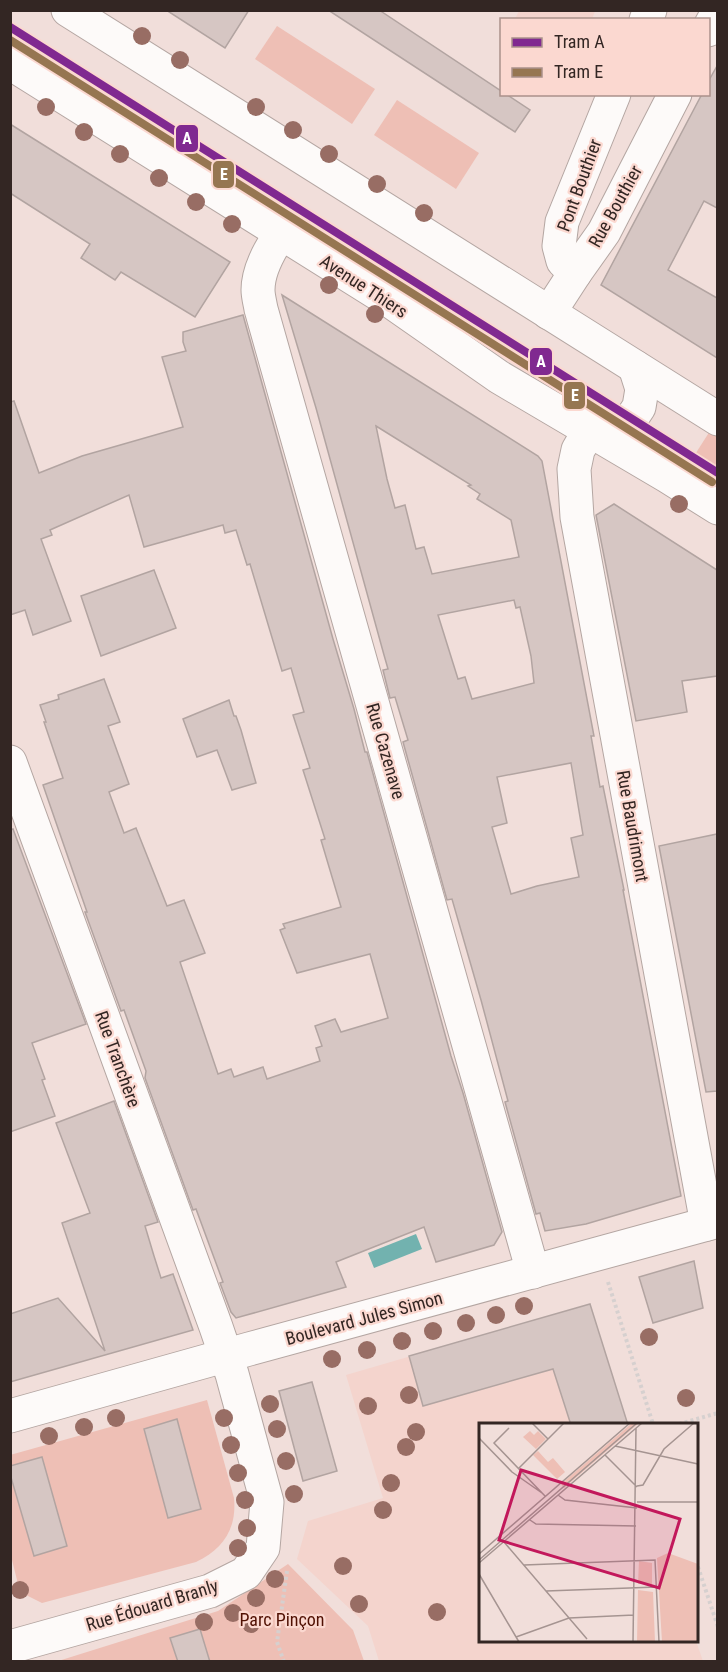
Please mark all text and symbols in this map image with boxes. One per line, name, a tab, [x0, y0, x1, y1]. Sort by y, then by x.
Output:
legend	[500, 18, 710, 96]
text: Tram A	[554, 31, 605, 52]
text: Tram E	[554, 61, 603, 82]
line badge: A	[175, 124, 199, 153]
text: A	[182, 129, 192, 148]
street label: Pont Bouthier	[553, 135, 606, 234]
line badge: E	[212, 160, 235, 189]
street label: Rue Bouthier	[584, 161, 646, 251]
text: E	[220, 165, 228, 184]
street label: Avenue Thiers	[316, 250, 412, 322]
line badge: A	[529, 347, 553, 376]
text: A	[536, 352, 546, 371]
line badge: E	[563, 381, 586, 410]
text: E	[571, 386, 579, 405]
street label: Rue Cazenave	[362, 700, 410, 802]
street label: Rue Baudrimont	[613, 768, 653, 884]
street label: Rue Tranchère	[91, 1008, 145, 1110]
street label: Boulevard Jules Simon	[283, 1287, 445, 1349]
inset map	[479, 1423, 698, 1642]
street label: Rue Édouard Branly	[83, 1575, 221, 1635]
park label: Parc Pinçon	[239, 1609, 325, 1630]

